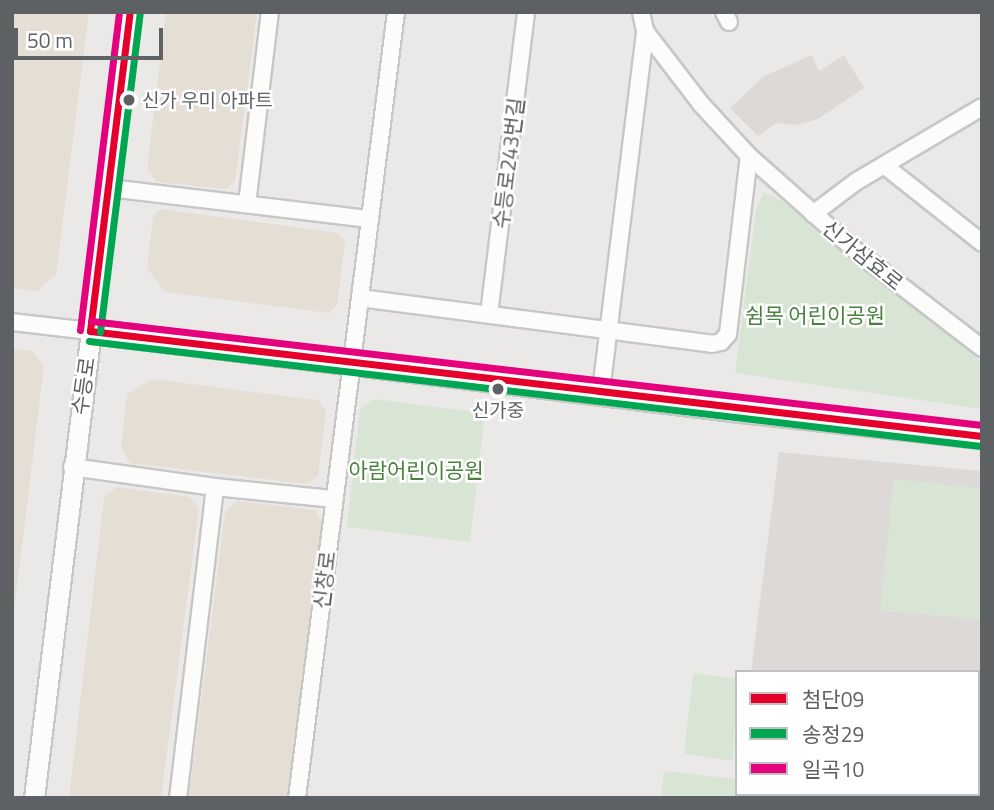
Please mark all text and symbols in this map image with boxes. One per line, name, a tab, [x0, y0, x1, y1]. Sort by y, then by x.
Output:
scale bar	[18, 14, 166, 58]
text: 50 m	[27, 24, 73, 56]
place label: 신가 우미 아파트	[142, 89, 273, 111]
marker: 신가 우미 아파트	[122, 93, 136, 107]
street label: 수등로243번길	[487, 96, 529, 230]
street label: 신가삼효로	[818, 215, 908, 295]
park label: 쉼목 어린이공원	[745, 302, 885, 328]
street label: 수등로	[66, 356, 100, 416]
marker: 신가중	[491, 382, 505, 396]
place label: 신가중	[472, 399, 524, 421]
park label: 아람어린이공원	[348, 457, 484, 483]
street label: 신창로	[308, 550, 340, 610]
legend	[735, 670, 980, 796]
text: 첨단09	[802, 683, 864, 715]
text: 송정29	[802, 718, 864, 750]
text: 일곡10	[802, 753, 864, 785]

